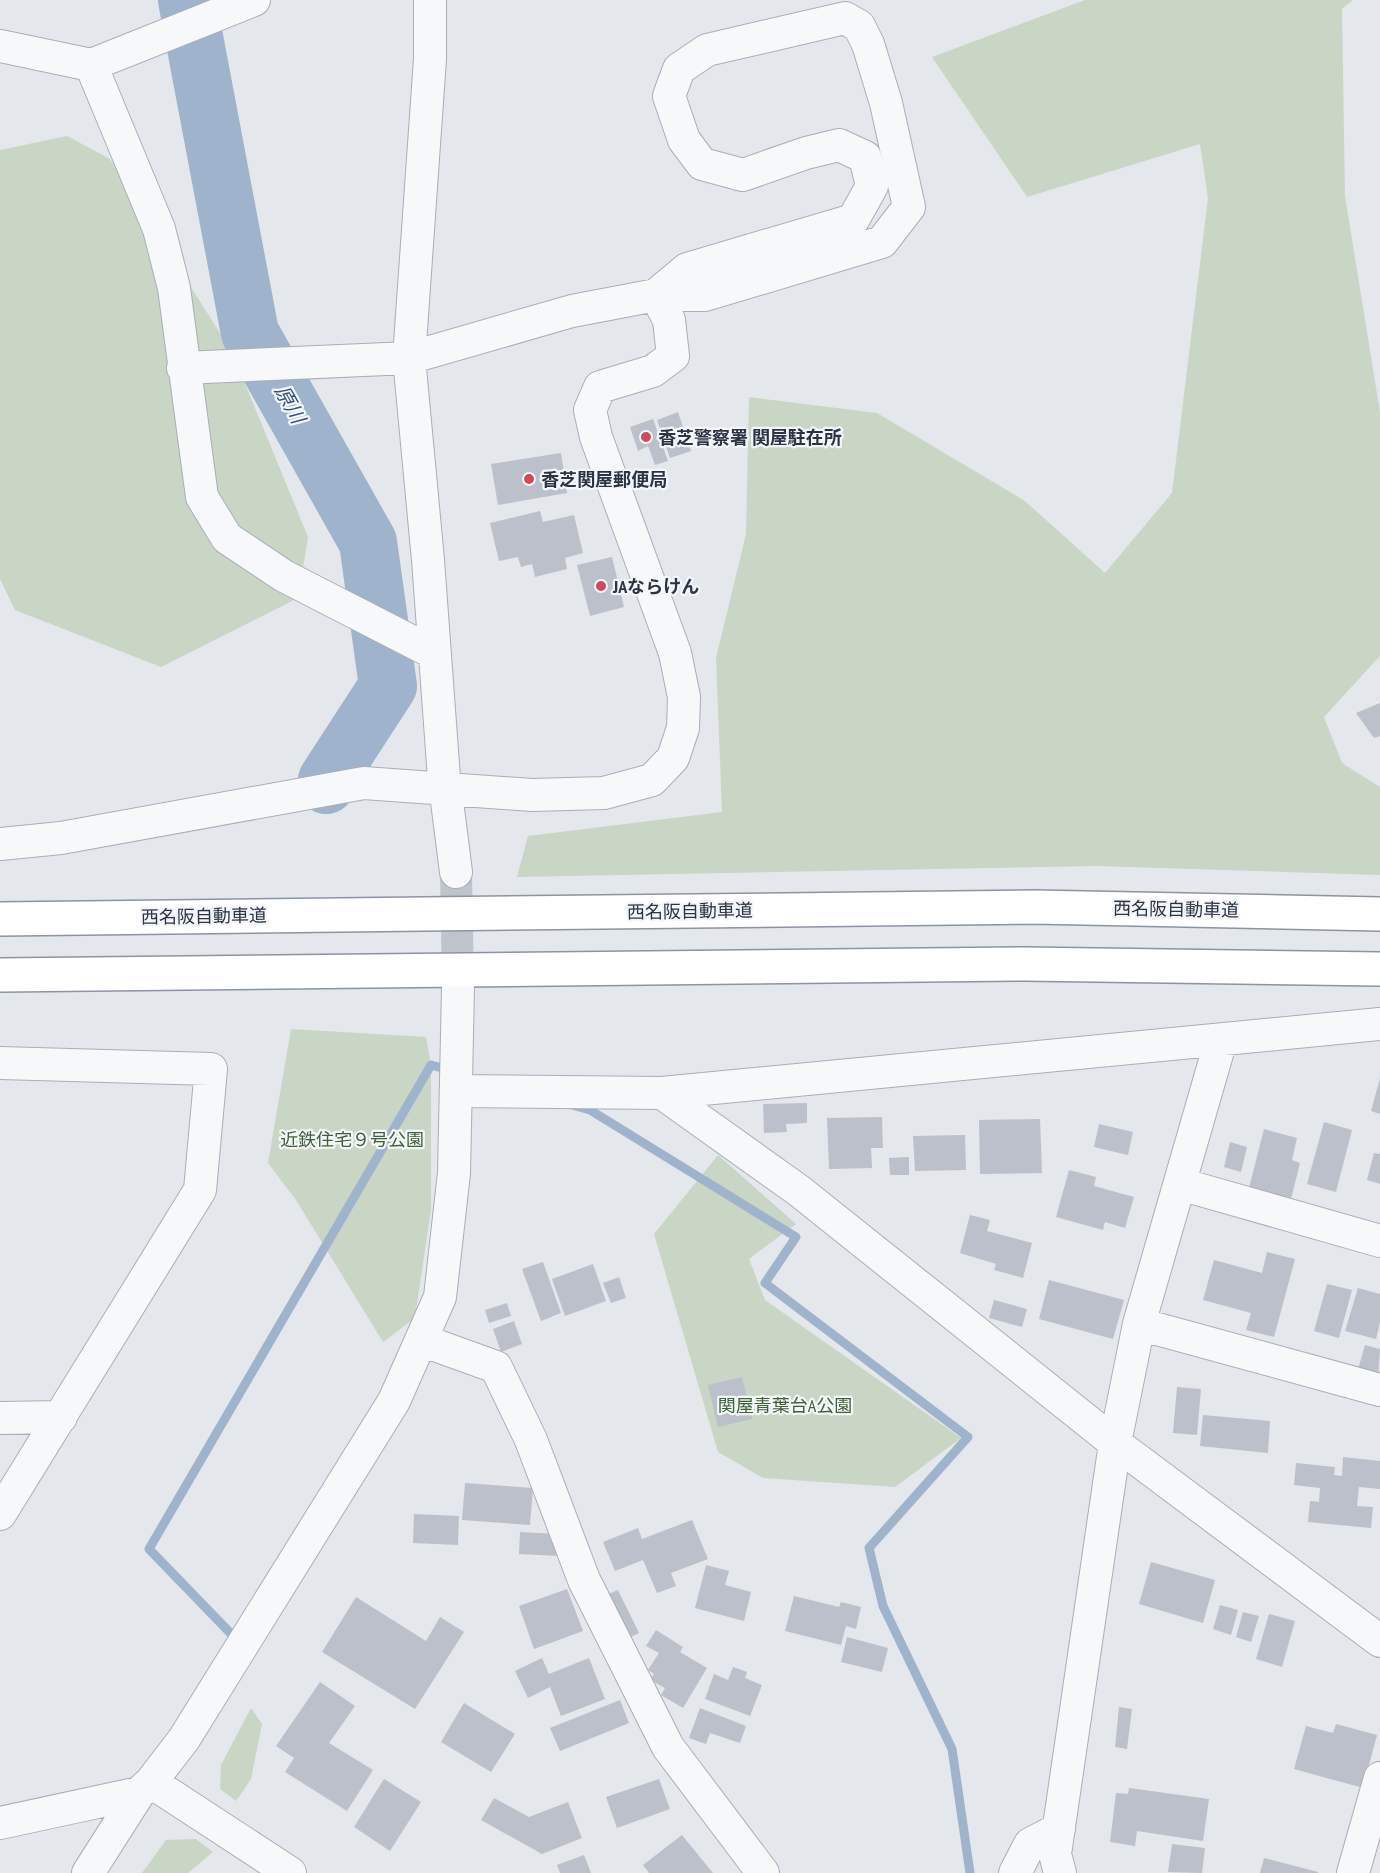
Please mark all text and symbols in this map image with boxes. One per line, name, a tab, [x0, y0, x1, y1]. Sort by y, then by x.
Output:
water label: 原川	[269, 380, 312, 430]
place label: 香芝警察署 関屋駐在所	[658, 426, 842, 449]
marker: 香芝警察署 関屋駐在所	[639, 430, 653, 444]
place label: 香芝関屋郵便局	[541, 468, 667, 491]
marker: 香芝関屋郵便局	[522, 472, 536, 486]
place label: JAならけん	[612, 575, 699, 598]
marker: JAならけん	[594, 579, 608, 593]
street label: 西名阪自動車道	[1113, 896, 1239, 922]
street label: 西名阪自動車道	[627, 898, 753, 924]
street label: 西名阪自動車道	[141, 903, 267, 929]
park label: 近鉄住宅９号公園	[280, 1128, 424, 1151]
park label: 関屋青葉台A公園	[718, 1394, 852, 1417]

